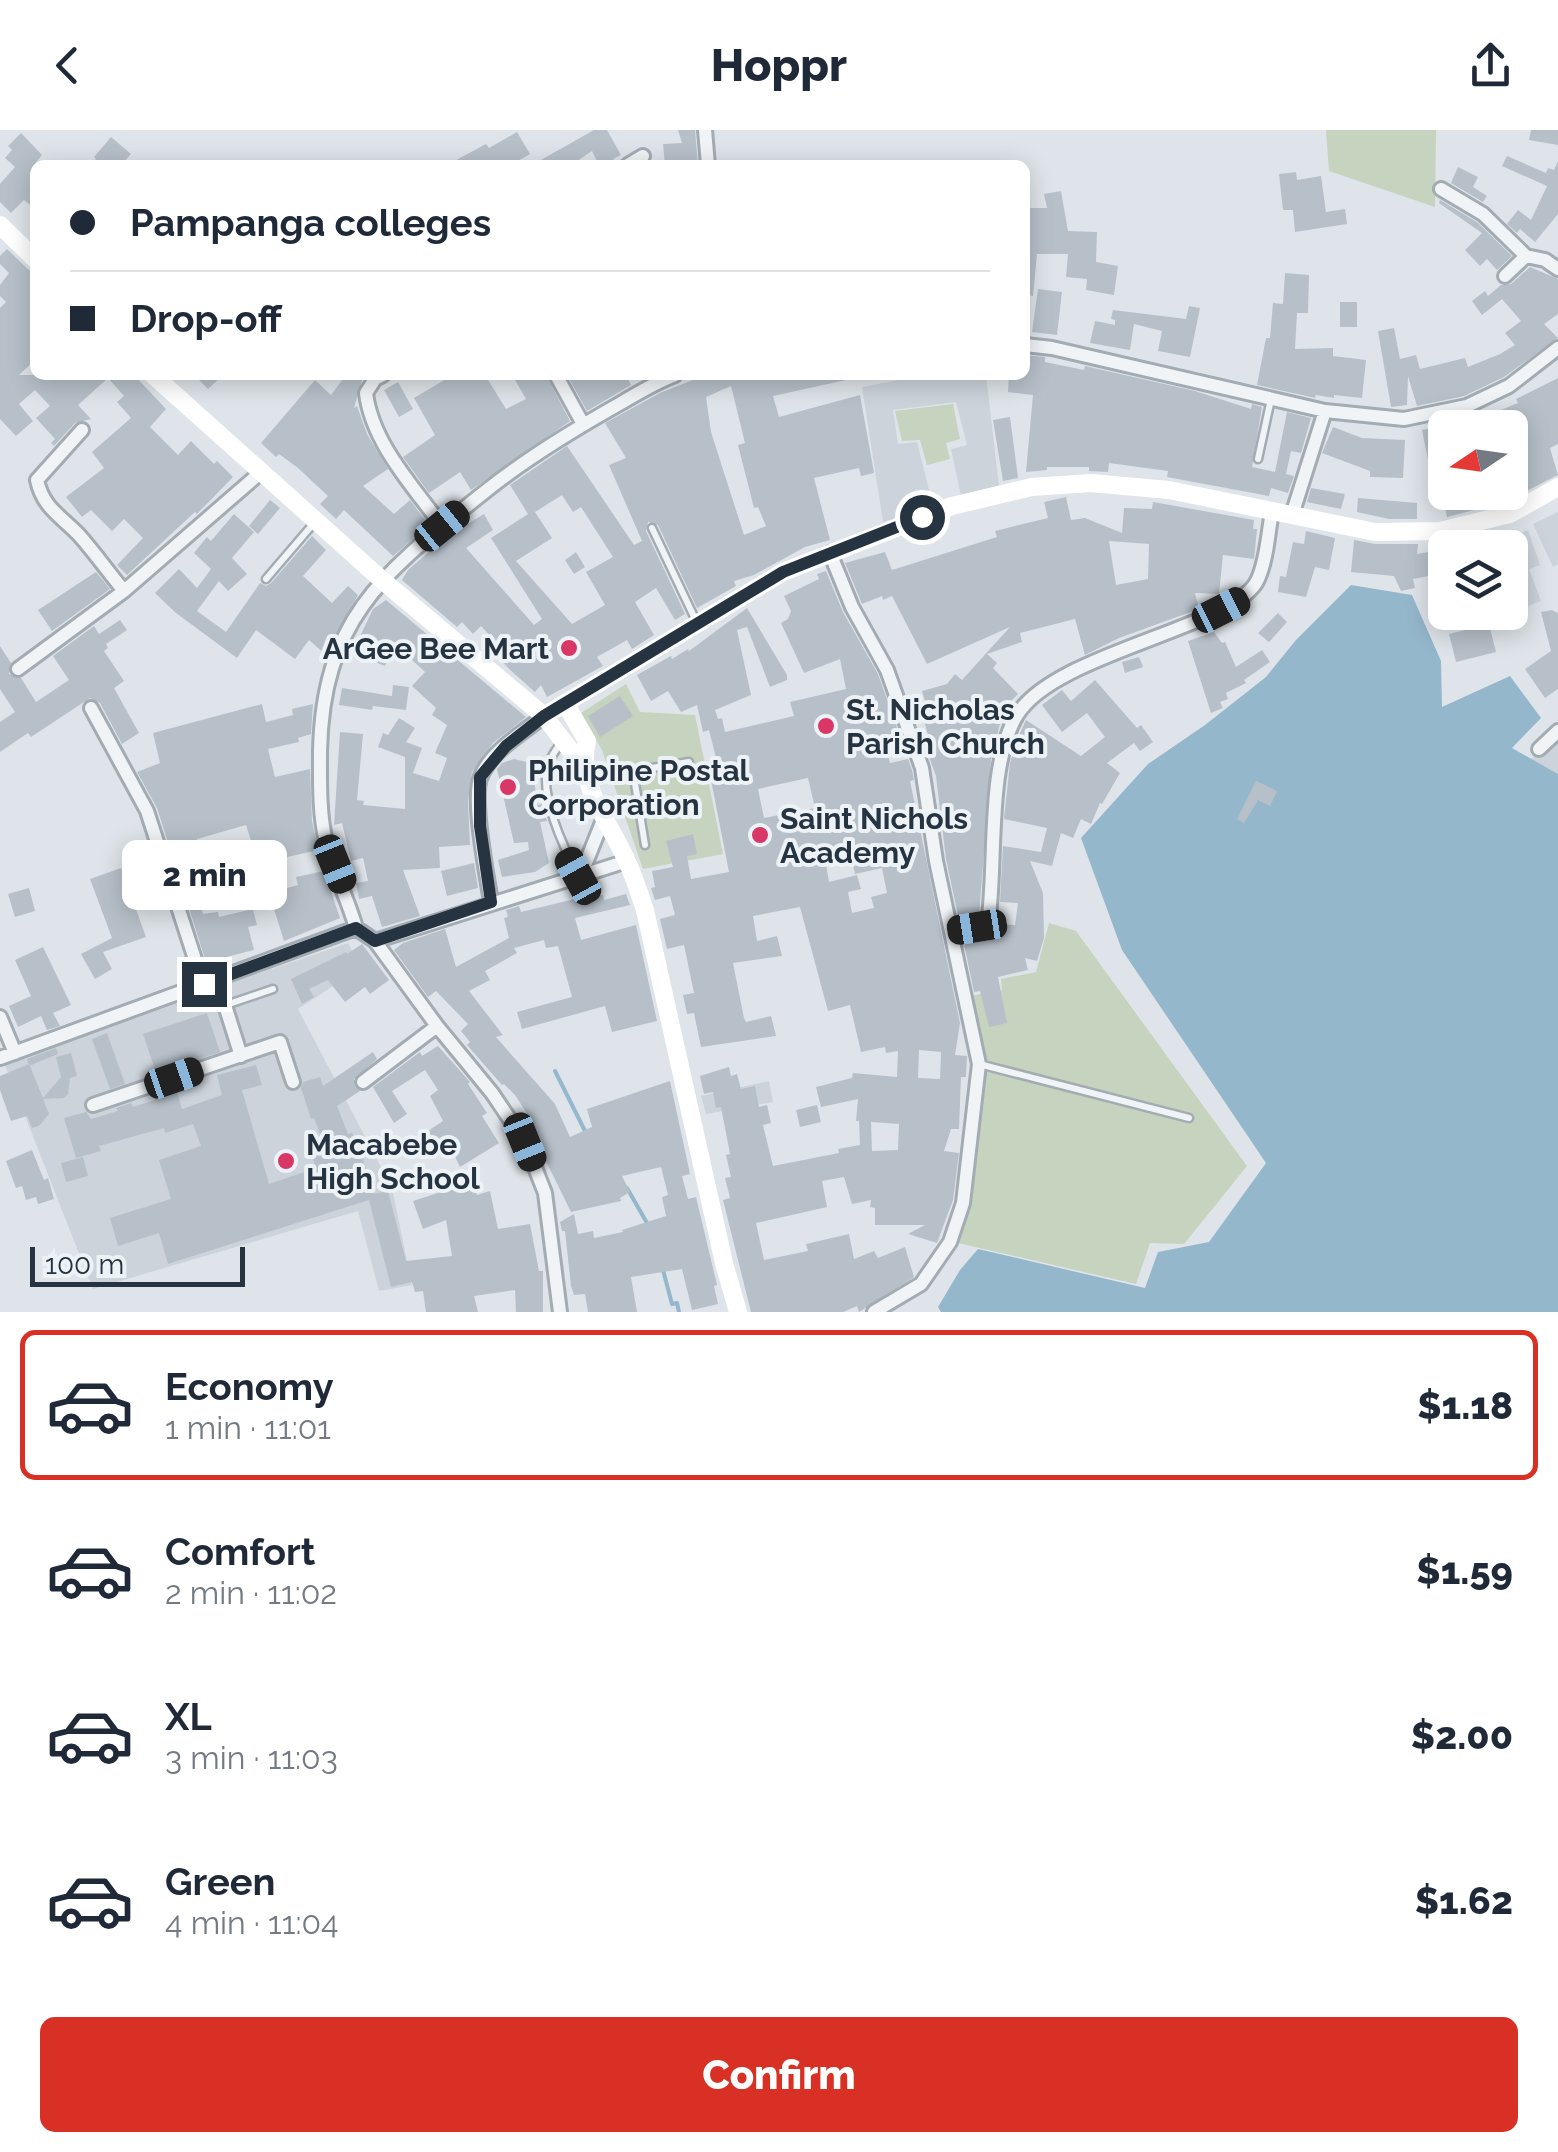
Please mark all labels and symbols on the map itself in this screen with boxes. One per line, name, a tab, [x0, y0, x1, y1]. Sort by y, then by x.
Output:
north arrow	[1428, 410, 1528, 510]
car	[409, 495, 475, 557]
route start	[900, 495, 945, 540]
car	[1187, 583, 1255, 637]
place label: ArGee Bee Mart	[323, 631, 549, 666]
marker: ArGee Bee Mart	[558, 637, 580, 659]
place label: St. Nicholas Parish Church	[846, 692, 1045, 761]
marker: St. Nicholas Parish Church	[815, 715, 837, 737]
place label: Philipine Postal Corporation	[528, 753, 750, 822]
marker: Philipine Postal Corporation	[497, 776, 519, 798]
place label: Saint Nichols Academy	[780, 801, 968, 870]
marker: Saint Nichols Academy	[749, 824, 771, 846]
car	[310, 831, 360, 897]
callout: 2 min	[121, 839, 286, 909]
car	[550, 842, 606, 910]
car	[945, 907, 1009, 947]
route end	[182, 962, 227, 1007]
car	[141, 1054, 207, 1102]
car	[500, 1109, 550, 1175]
place label: Macabebe High School	[306, 1127, 480, 1196]
marker: Macabebe High School	[275, 1150, 297, 1172]
scale bar	[30, 1242, 245, 1286]

